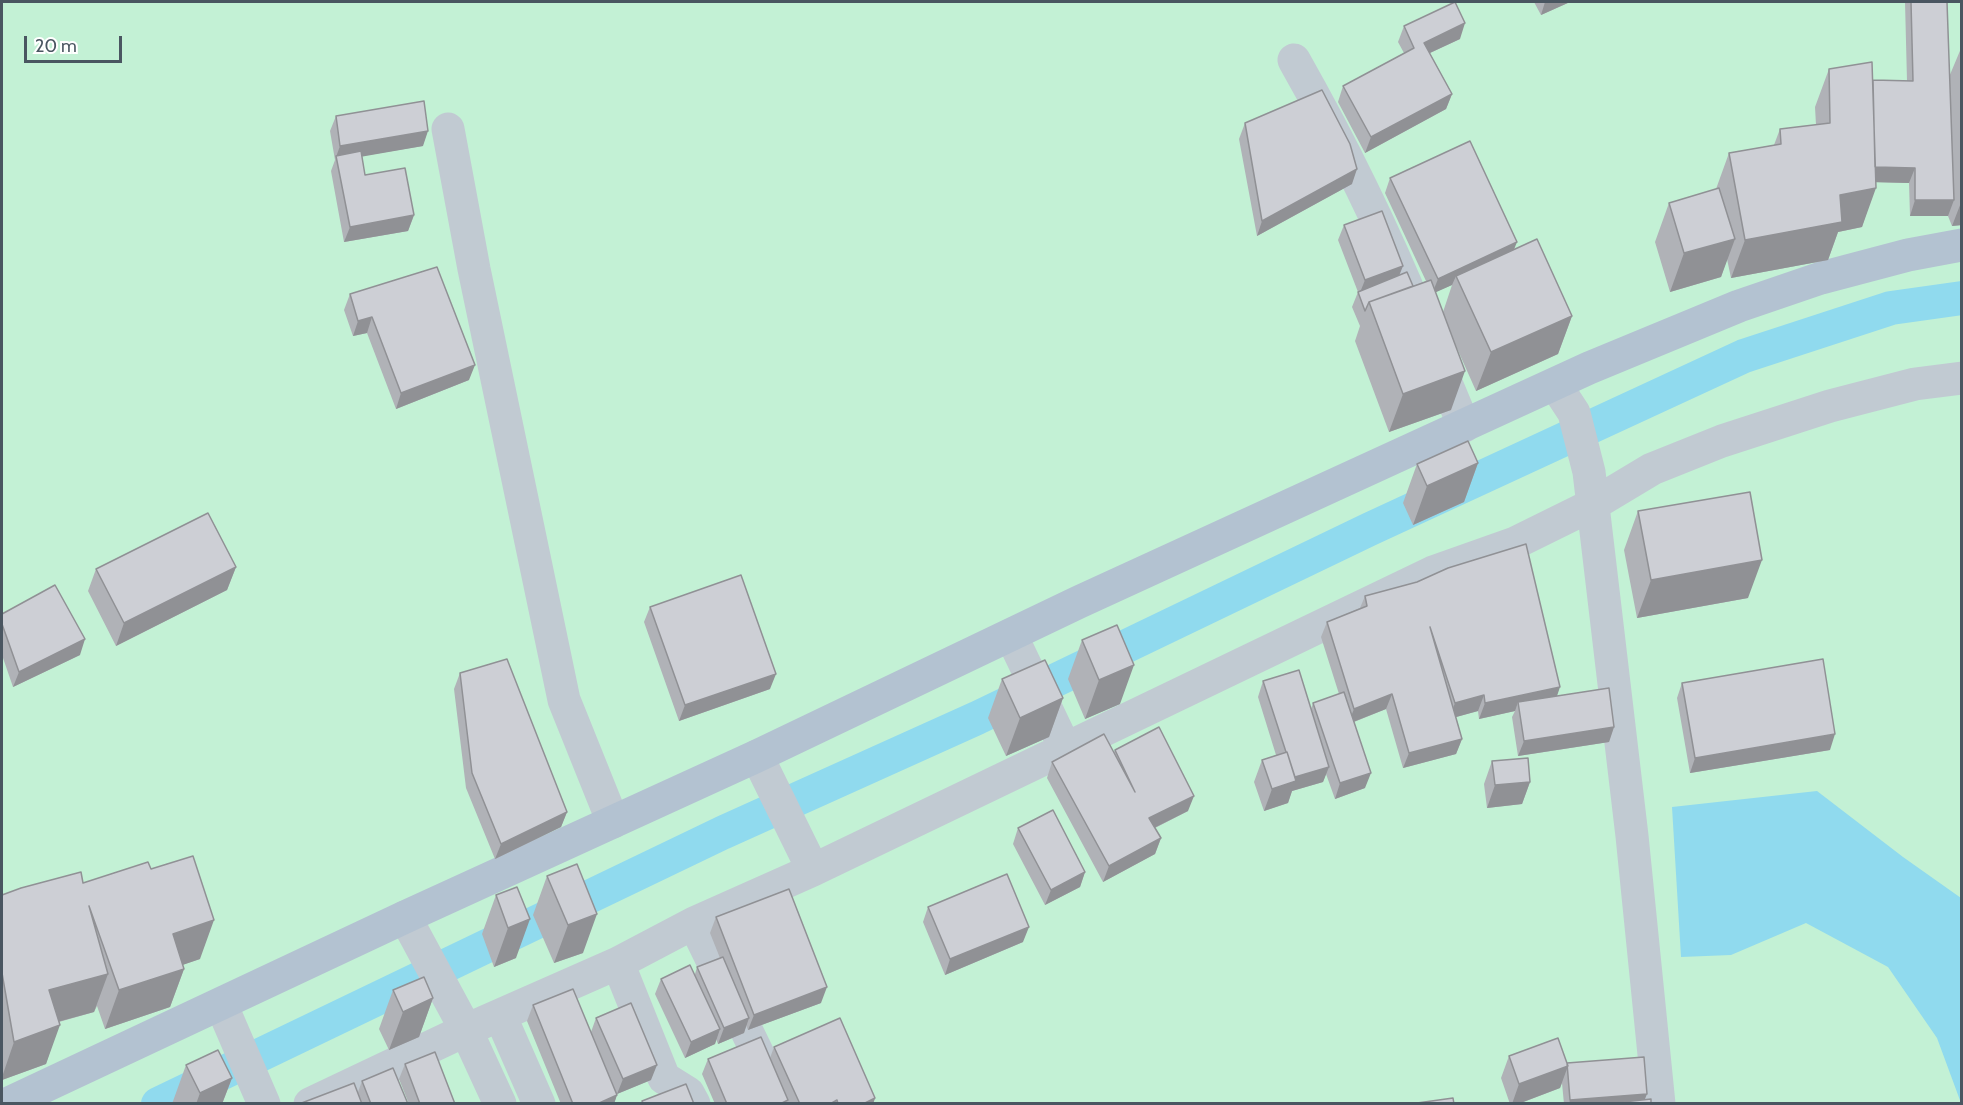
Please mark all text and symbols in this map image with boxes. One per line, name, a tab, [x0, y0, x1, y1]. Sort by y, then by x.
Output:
scale bar	[27, 24, 124, 62]
text: 20 m	[35, 35, 77, 57]

